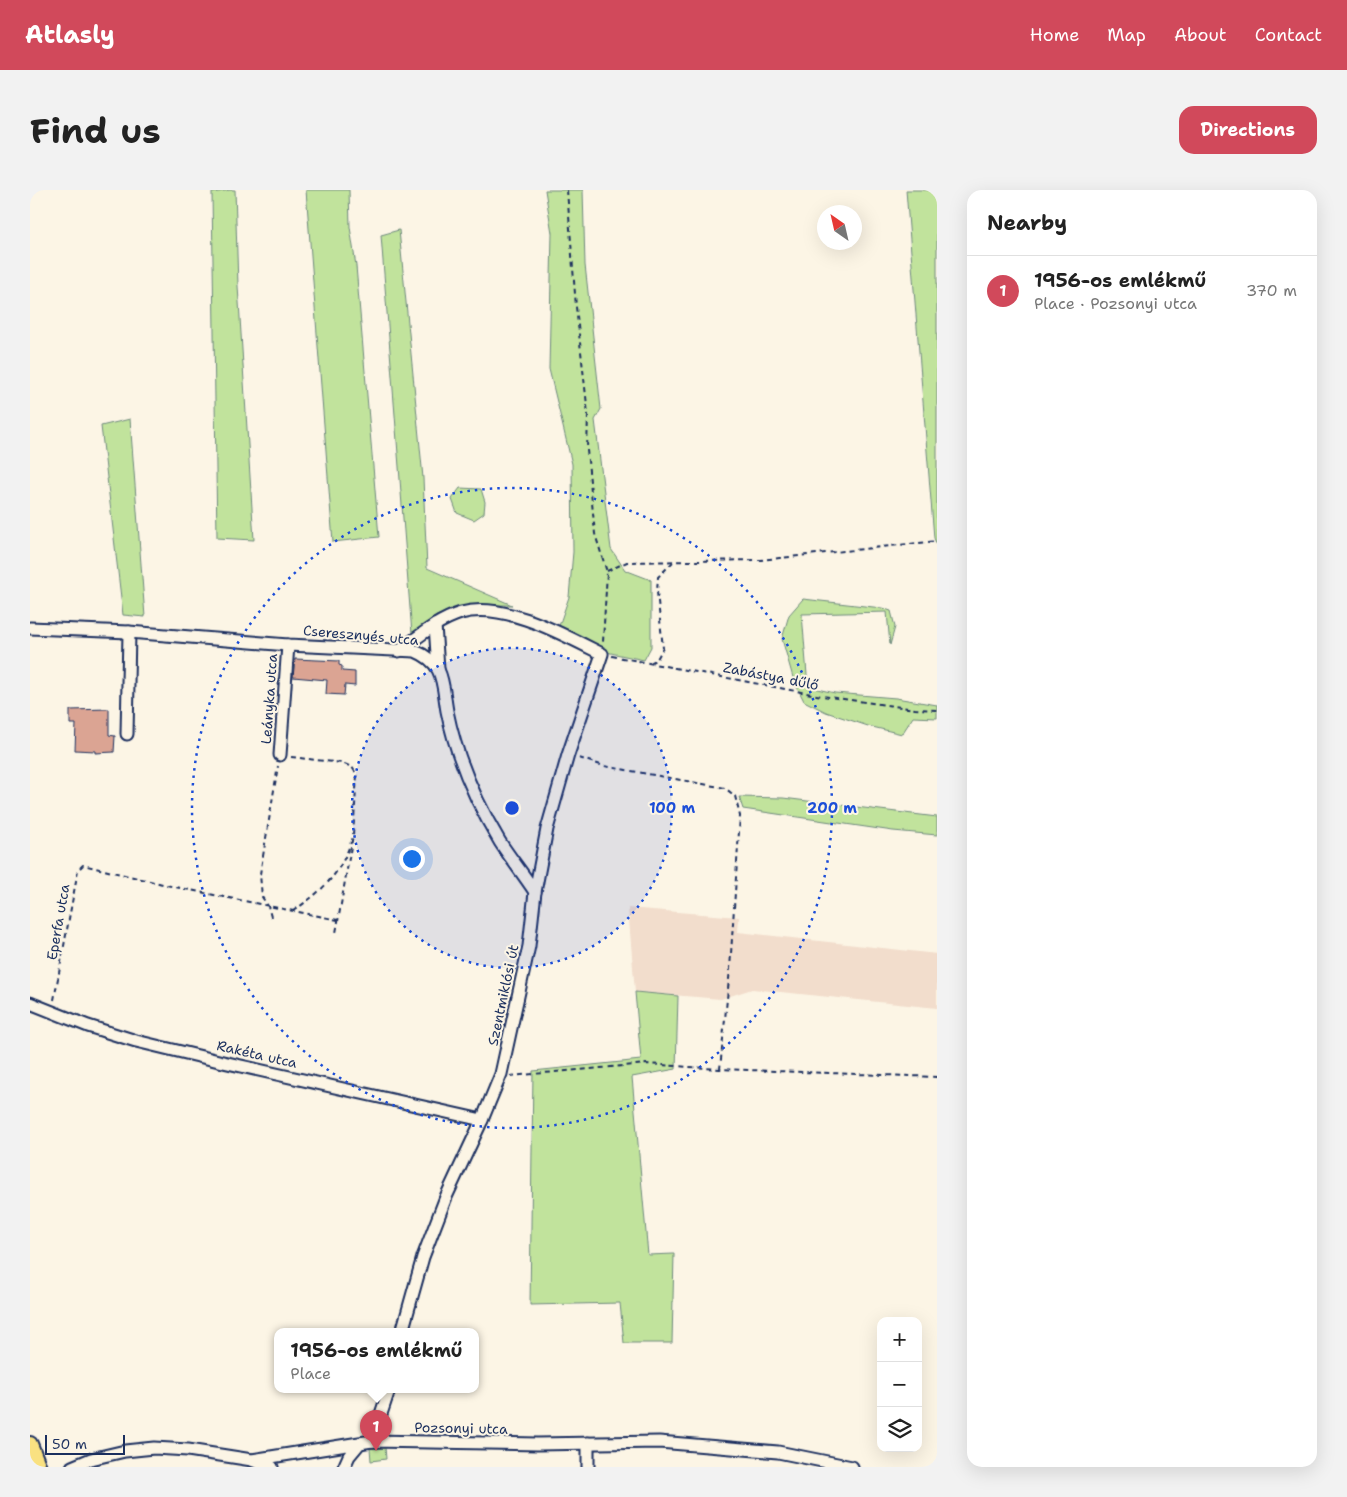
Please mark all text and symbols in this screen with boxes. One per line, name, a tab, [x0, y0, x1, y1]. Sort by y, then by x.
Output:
text: Atlasly	[25, 19, 115, 51]
text: Home	[1030, 23, 1079, 47]
text: Map	[1107, 23, 1146, 47]
text: About	[1174, 23, 1227, 47]
text: Contact	[1255, 23, 1322, 47]
button: Directions	[1179, 106, 1317, 154]
text: Find us	[30, 107, 161, 154]
north arrow	[817, 205, 862, 250]
text: Nearby	[987, 209, 1067, 237]
text: 1956-os emlékmű	[1034, 268, 1206, 293]
text: 1	[999, 280, 1007, 301]
text: 370 m	[1246, 280, 1297, 301]
text: Place · Pozsonyi utca	[1034, 293, 1197, 314]
street label: Cseresznyés utca	[303, 621, 420, 649]
street label: Leányka utca	[257, 653, 281, 745]
street label: Zabástya dűlő	[722, 658, 820, 694]
text: 100 m	[649, 798, 695, 818]
text: 200 m	[807, 798, 857, 818]
centre of rings	[503, 799, 521, 817]
your location	[399, 846, 425, 872]
street label: Eperfa utca	[42, 882, 74, 962]
street label: Szentmiklósi út	[483, 943, 523, 1047]
street label: Rakéta utca	[215, 1036, 299, 1072]
map controls	[877, 1317, 922, 1452]
button: +	[877, 1317, 922, 1362]
popup	[274, 1328, 479, 1393]
text: 1956-os emlékmű	[290, 1338, 463, 1363]
button: −	[877, 1362, 922, 1407]
text: Place	[290, 1363, 331, 1384]
button: layers	[877, 1407, 922, 1452]
pin: 1	[360, 1410, 392, 1451]
street label: Pozsonyi utca	[414, 1418, 508, 1438]
scale bar	[45, 1432, 125, 1455]
text: 50 m	[52, 1435, 87, 1453]

